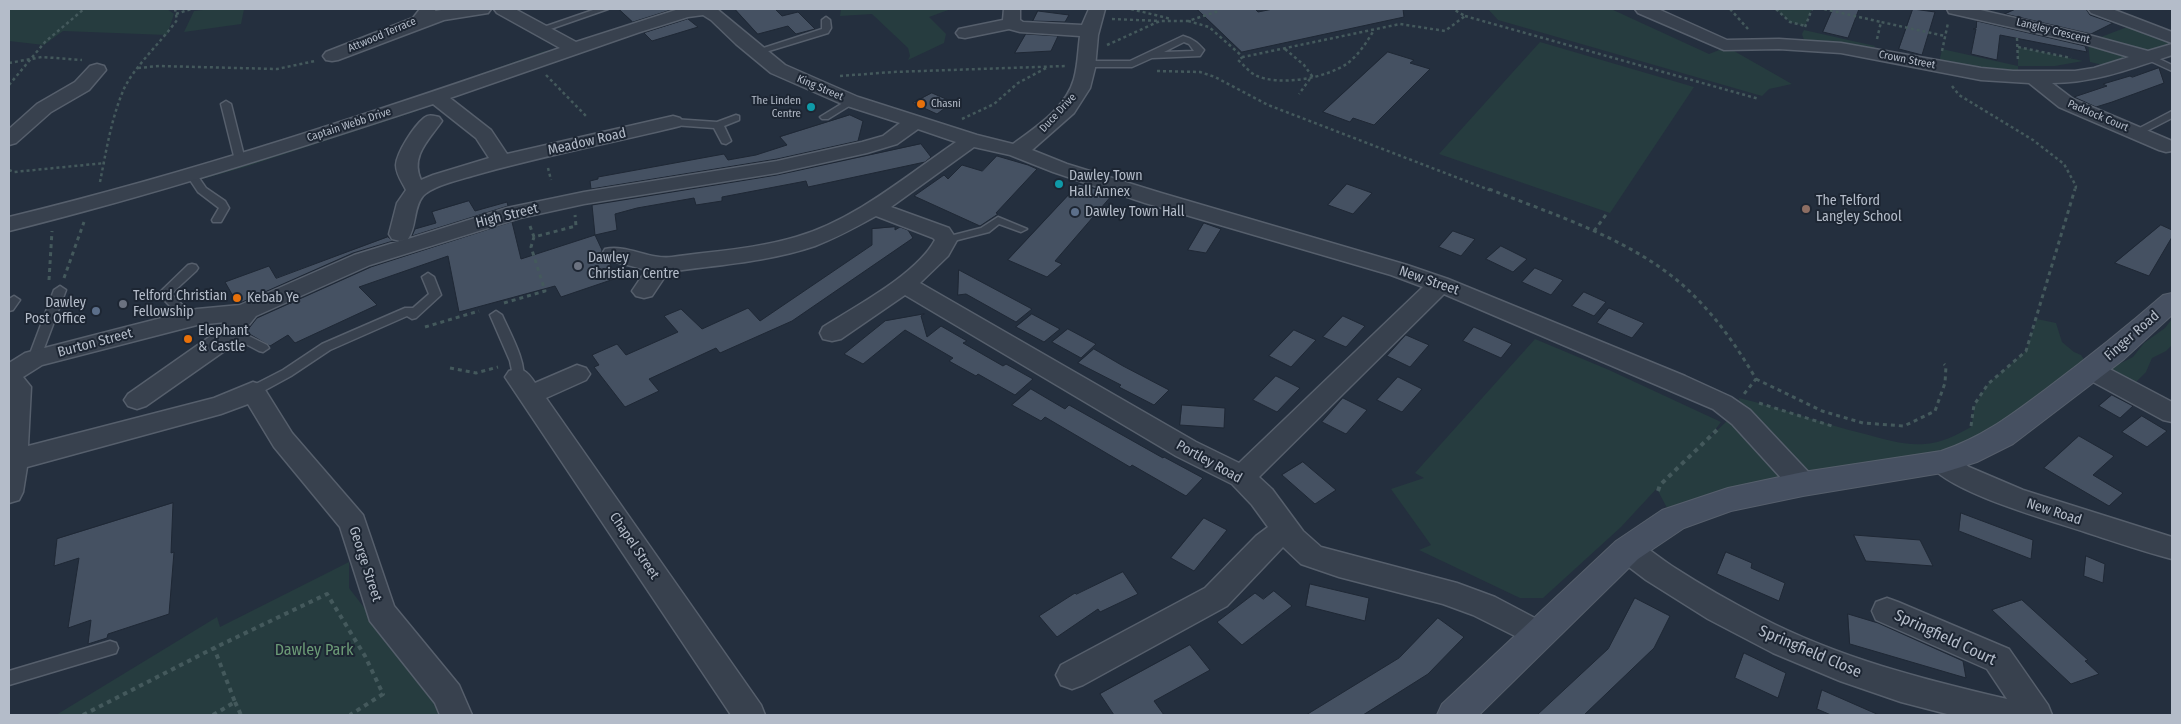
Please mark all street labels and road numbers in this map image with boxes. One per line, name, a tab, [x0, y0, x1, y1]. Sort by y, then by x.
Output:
street label: Attwood Terrace	[346, 15, 418, 55]
street label: Langley Crescent	[2015, 15, 2091, 47]
street label: Crown Street	[1878, 48, 1936, 72]
street label: King Street	[795, 72, 845, 104]
street label: Duce Drive	[1037, 91, 1079, 135]
street label: Paddock Court	[2066, 97, 2130, 135]
street label: Captain Webb Drive	[305, 105, 393, 145]
street label: Meadow Road	[546, 125, 628, 159]
street label: High Street	[474, 200, 540, 232]
street label: New Street	[1397, 263, 1461, 299]
street label: Finger Road	[2101, 308, 2163, 364]
street label: Burton Street	[56, 325, 134, 361]
street label: Portley Road	[1173, 437, 1245, 487]
street label: New Road	[2024, 495, 2084, 529]
street label: Chapel Street	[606, 509, 662, 583]
street label: George Street	[345, 524, 385, 604]
street label: Springfield Court	[1891, 606, 1999, 670]
street label: Springfield Close	[1756, 622, 1864, 682]

